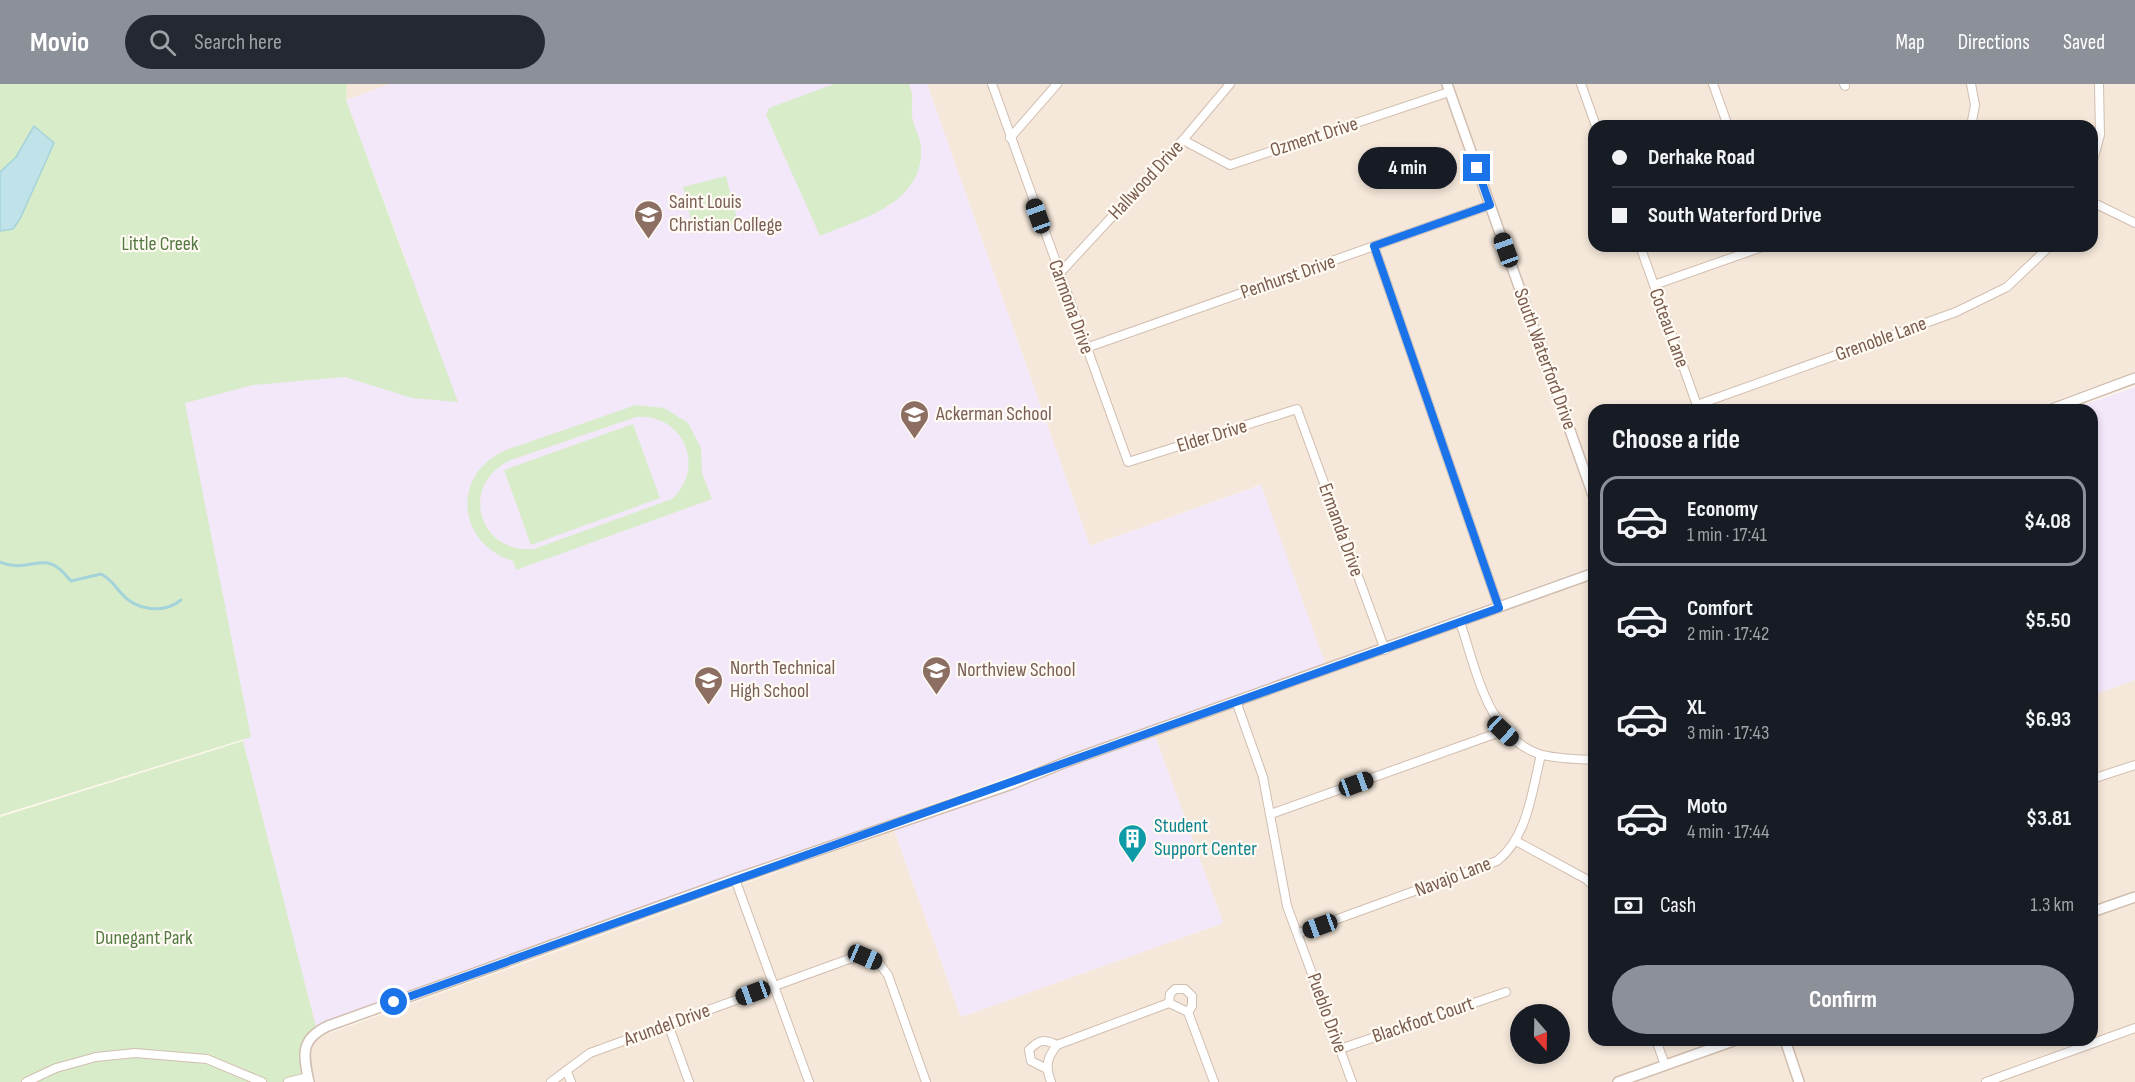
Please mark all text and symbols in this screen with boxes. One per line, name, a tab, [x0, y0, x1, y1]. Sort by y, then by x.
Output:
search box	[125, 15, 545, 69]
text: Movio	[30, 26, 89, 59]
icon: search	[146, 26, 179, 59]
text: Search here	[194, 29, 282, 56]
text: Map	[1895, 30, 1925, 55]
text: Directions	[1958, 30, 2030, 55]
text: Saved	[2063, 30, 2105, 55]
street label: Ozment Drive	[1267, 112, 1361, 162]
street label: Hallwood Drive	[1103, 135, 1189, 225]
text: Derhake Road	[1648, 144, 1755, 171]
callout: 4 min	[1357, 147, 1456, 189]
route end	[1463, 154, 1490, 181]
text: 4 min	[1388, 156, 1427, 180]
place label: Saint Louis Christian College	[669, 190, 782, 237]
car	[1023, 196, 1053, 236]
school or university icon: Saint Louis Christian College	[632, 198, 664, 240]
text: South Waterford Drive	[1648, 202, 1822, 229]
car	[1491, 230, 1521, 270]
park label: Little Creek	[122, 232, 199, 256]
street label: Penhurst Drive	[1237, 250, 1339, 304]
street label: Carmona Drive	[1043, 257, 1099, 357]
street label: South Waterford Drive	[1508, 285, 1582, 433]
street label: Coteau Lane	[1644, 285, 1694, 371]
street label: Grenoble Lane	[1832, 311, 1930, 367]
school or university icon: Ackerman School	[899, 398, 931, 440]
place label: Ackerman School	[935, 402, 1052, 426]
street label: Elder Drive	[1174, 414, 1250, 458]
text: Choose a ride	[1612, 424, 1740, 456]
street label: Ermanda Drive	[1313, 480, 1369, 580]
icon: car	[1615, 494, 1669, 548]
text: Economy	[1687, 496, 1758, 523]
text: $4.08	[2024, 508, 2071, 535]
text: 1 min · 17:41	[1687, 523, 1767, 547]
icon: car	[1615, 593, 1669, 647]
text: Comfort	[1687, 595, 1753, 622]
text: $5.50	[2025, 607, 2071, 634]
text: 2 min · 17:42	[1687, 622, 1769, 646]
school or university icon: Northview School	[920, 654, 952, 696]
place label: North Technical High School	[730, 656, 835, 703]
place label: Northview School	[957, 658, 1075, 682]
school or university icon: North Technical High School	[693, 664, 725, 706]
icon: car	[1615, 692, 1669, 746]
text: XL	[1687, 694, 1706, 721]
text: $6.93	[2025, 706, 2071, 733]
car	[1484, 712, 1522, 750]
text: 3 min · 17:43	[1687, 721, 1769, 745]
car	[1336, 769, 1376, 799]
icon: car	[1615, 791, 1669, 845]
text: Moto	[1687, 793, 1727, 820]
text: $3.81	[2026, 805, 2071, 832]
place label: Student Support Center	[1154, 814, 1257, 861]
text: 4 min · 17:44	[1687, 820, 1769, 844]
building icon: Student Support Center	[1117, 822, 1149, 864]
street label: Navajo Lane	[1412, 852, 1494, 902]
icon: cash	[1612, 889, 1645, 922]
text: Cash	[1660, 892, 1696, 919]
text: 1.3 km	[2031, 893, 2074, 917]
car	[1300, 911, 1340, 941]
park label: Dunegant Park	[95, 926, 193, 950]
car	[845, 942, 885, 972]
button: Confirm	[1612, 965, 2074, 1034]
street label: Pueblo Drive	[1301, 970, 1353, 1056]
car	[733, 978, 773, 1008]
route start	[380, 988, 407, 1015]
street label: Blackfoot Court	[1369, 991, 1477, 1049]
street label: Arundel Drive	[620, 998, 713, 1052]
north arrow	[1510, 1004, 1570, 1064]
map controls	[1510, 1004, 1570, 1064]

